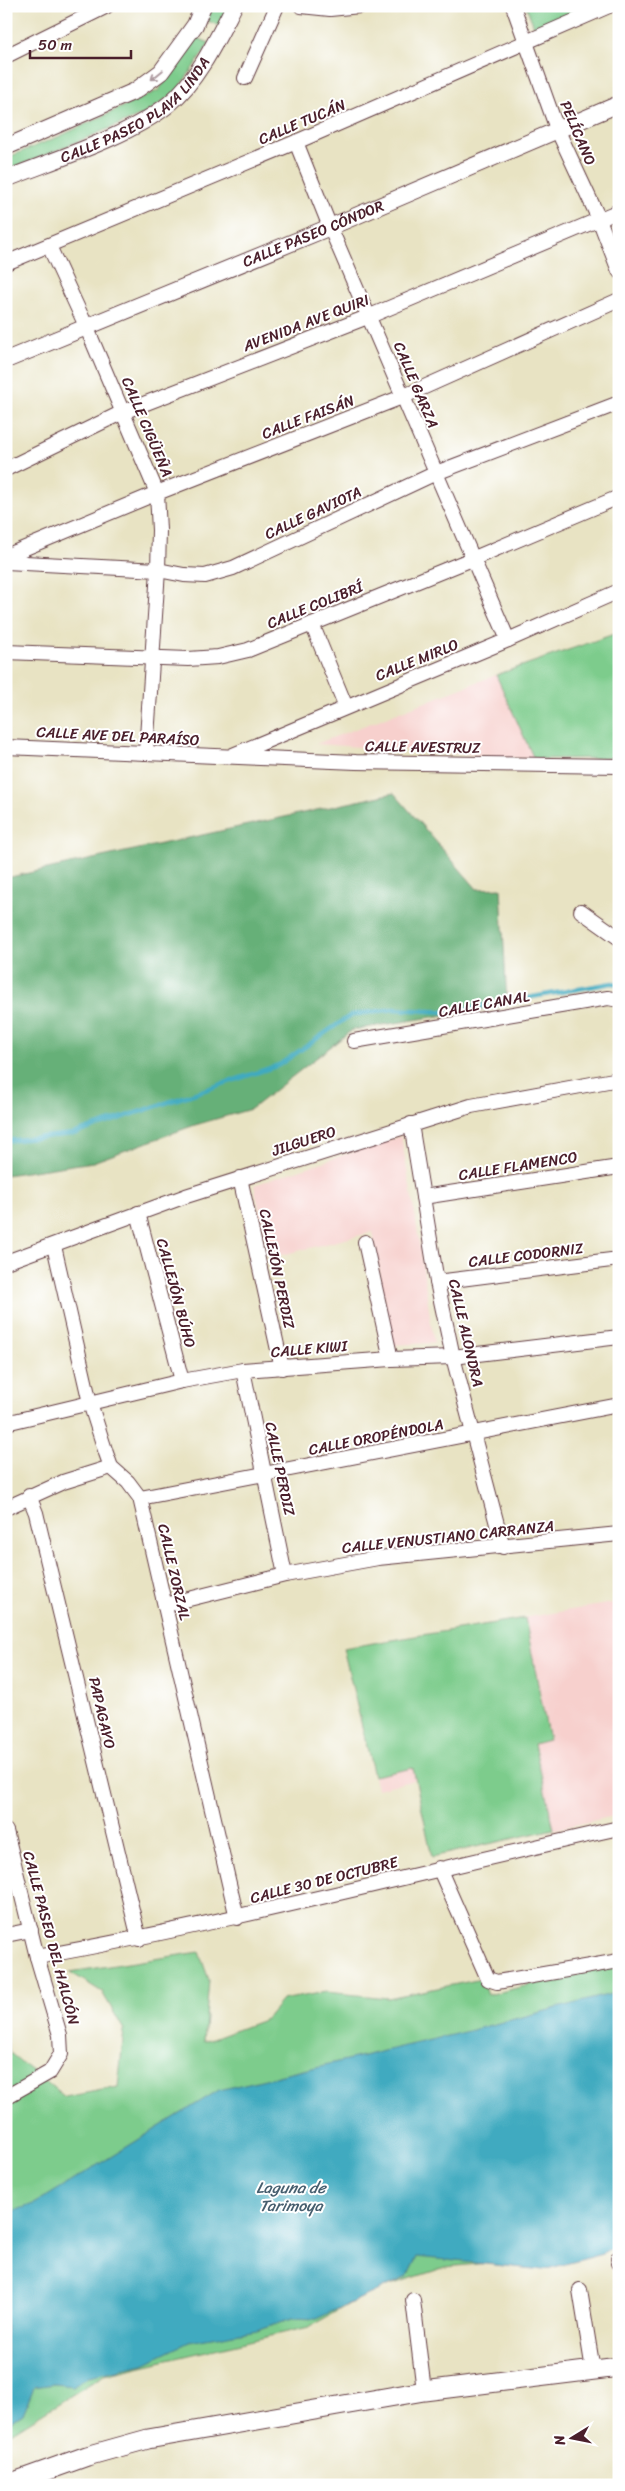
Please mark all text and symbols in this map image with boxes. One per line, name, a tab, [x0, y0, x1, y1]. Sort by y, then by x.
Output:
scale bar	[30, 28, 131, 60]
text: 50 m	[38, 32, 73, 58]
street label: CALLE PASEO PLAYA LINDA	[56, 52, 217, 170]
one-way arrow	[150, 69, 163, 80]
street label: CALLE TUCÁN	[254, 92, 350, 152]
street label: PELÍCANO	[553, 96, 603, 170]
street label: CALLE PASEO CÓNDOR	[238, 193, 388, 275]
street label: AVENIDA AVE QUIRI	[238, 287, 373, 359]
street label: CALLE GARZA	[386, 338, 446, 432]
street label: CALLE CIGÜEÑA	[114, 373, 180, 481]
street label: CALLE FAISÁN	[258, 387, 359, 447]
street label: CALLE GAVIOTA	[260, 479, 366, 547]
street label: CALLE COLIBRÍ	[263, 573, 368, 636]
street label: CALLE MIRLO	[371, 631, 463, 689]
street label: CALLE AVE DEL PARAÍSO	[36, 719, 201, 753]
street label: CALLE AVESTRUZ	[365, 733, 481, 761]
street label: CALLE CANAL	[437, 983, 531, 1025]
street label: JILGUERO	[268, 1118, 340, 1164]
street label: CALLE FLAMENCO	[457, 1144, 580, 1188]
street label: CALLEJÓN PERDIZ	[252, 1207, 302, 1332]
street label: CALLEJÓN BÚHO	[149, 1235, 203, 1351]
street label: CALLE CODORNIZ	[467, 1235, 585, 1275]
street label: CALLE ALONDRA	[441, 1276, 491, 1390]
street label: CALLE KIWI	[270, 1333, 349, 1365]
street label: CALLE OROPÉNDOLA	[306, 1411, 446, 1463]
street label: CALLE PERDIZ	[257, 1420, 303, 1519]
street label: CALLE VENUSTIANO CARRANZA	[341, 1513, 555, 1561]
street label: CALLE ZORZAL	[150, 1521, 198, 1623]
street label: PAPAGAYO	[81, 1674, 123, 1752]
street label: CALLE PASEO DEL HALCÓN	[15, 1848, 87, 2028]
street label: CALLE 30 DE OCTUBRE	[247, 1849, 402, 1911]
water label: Laguna de Tarimoya	[256, 2173, 328, 2220]
north arrow	[548, 2414, 598, 2464]
text: N	[546, 2433, 573, 2448]

